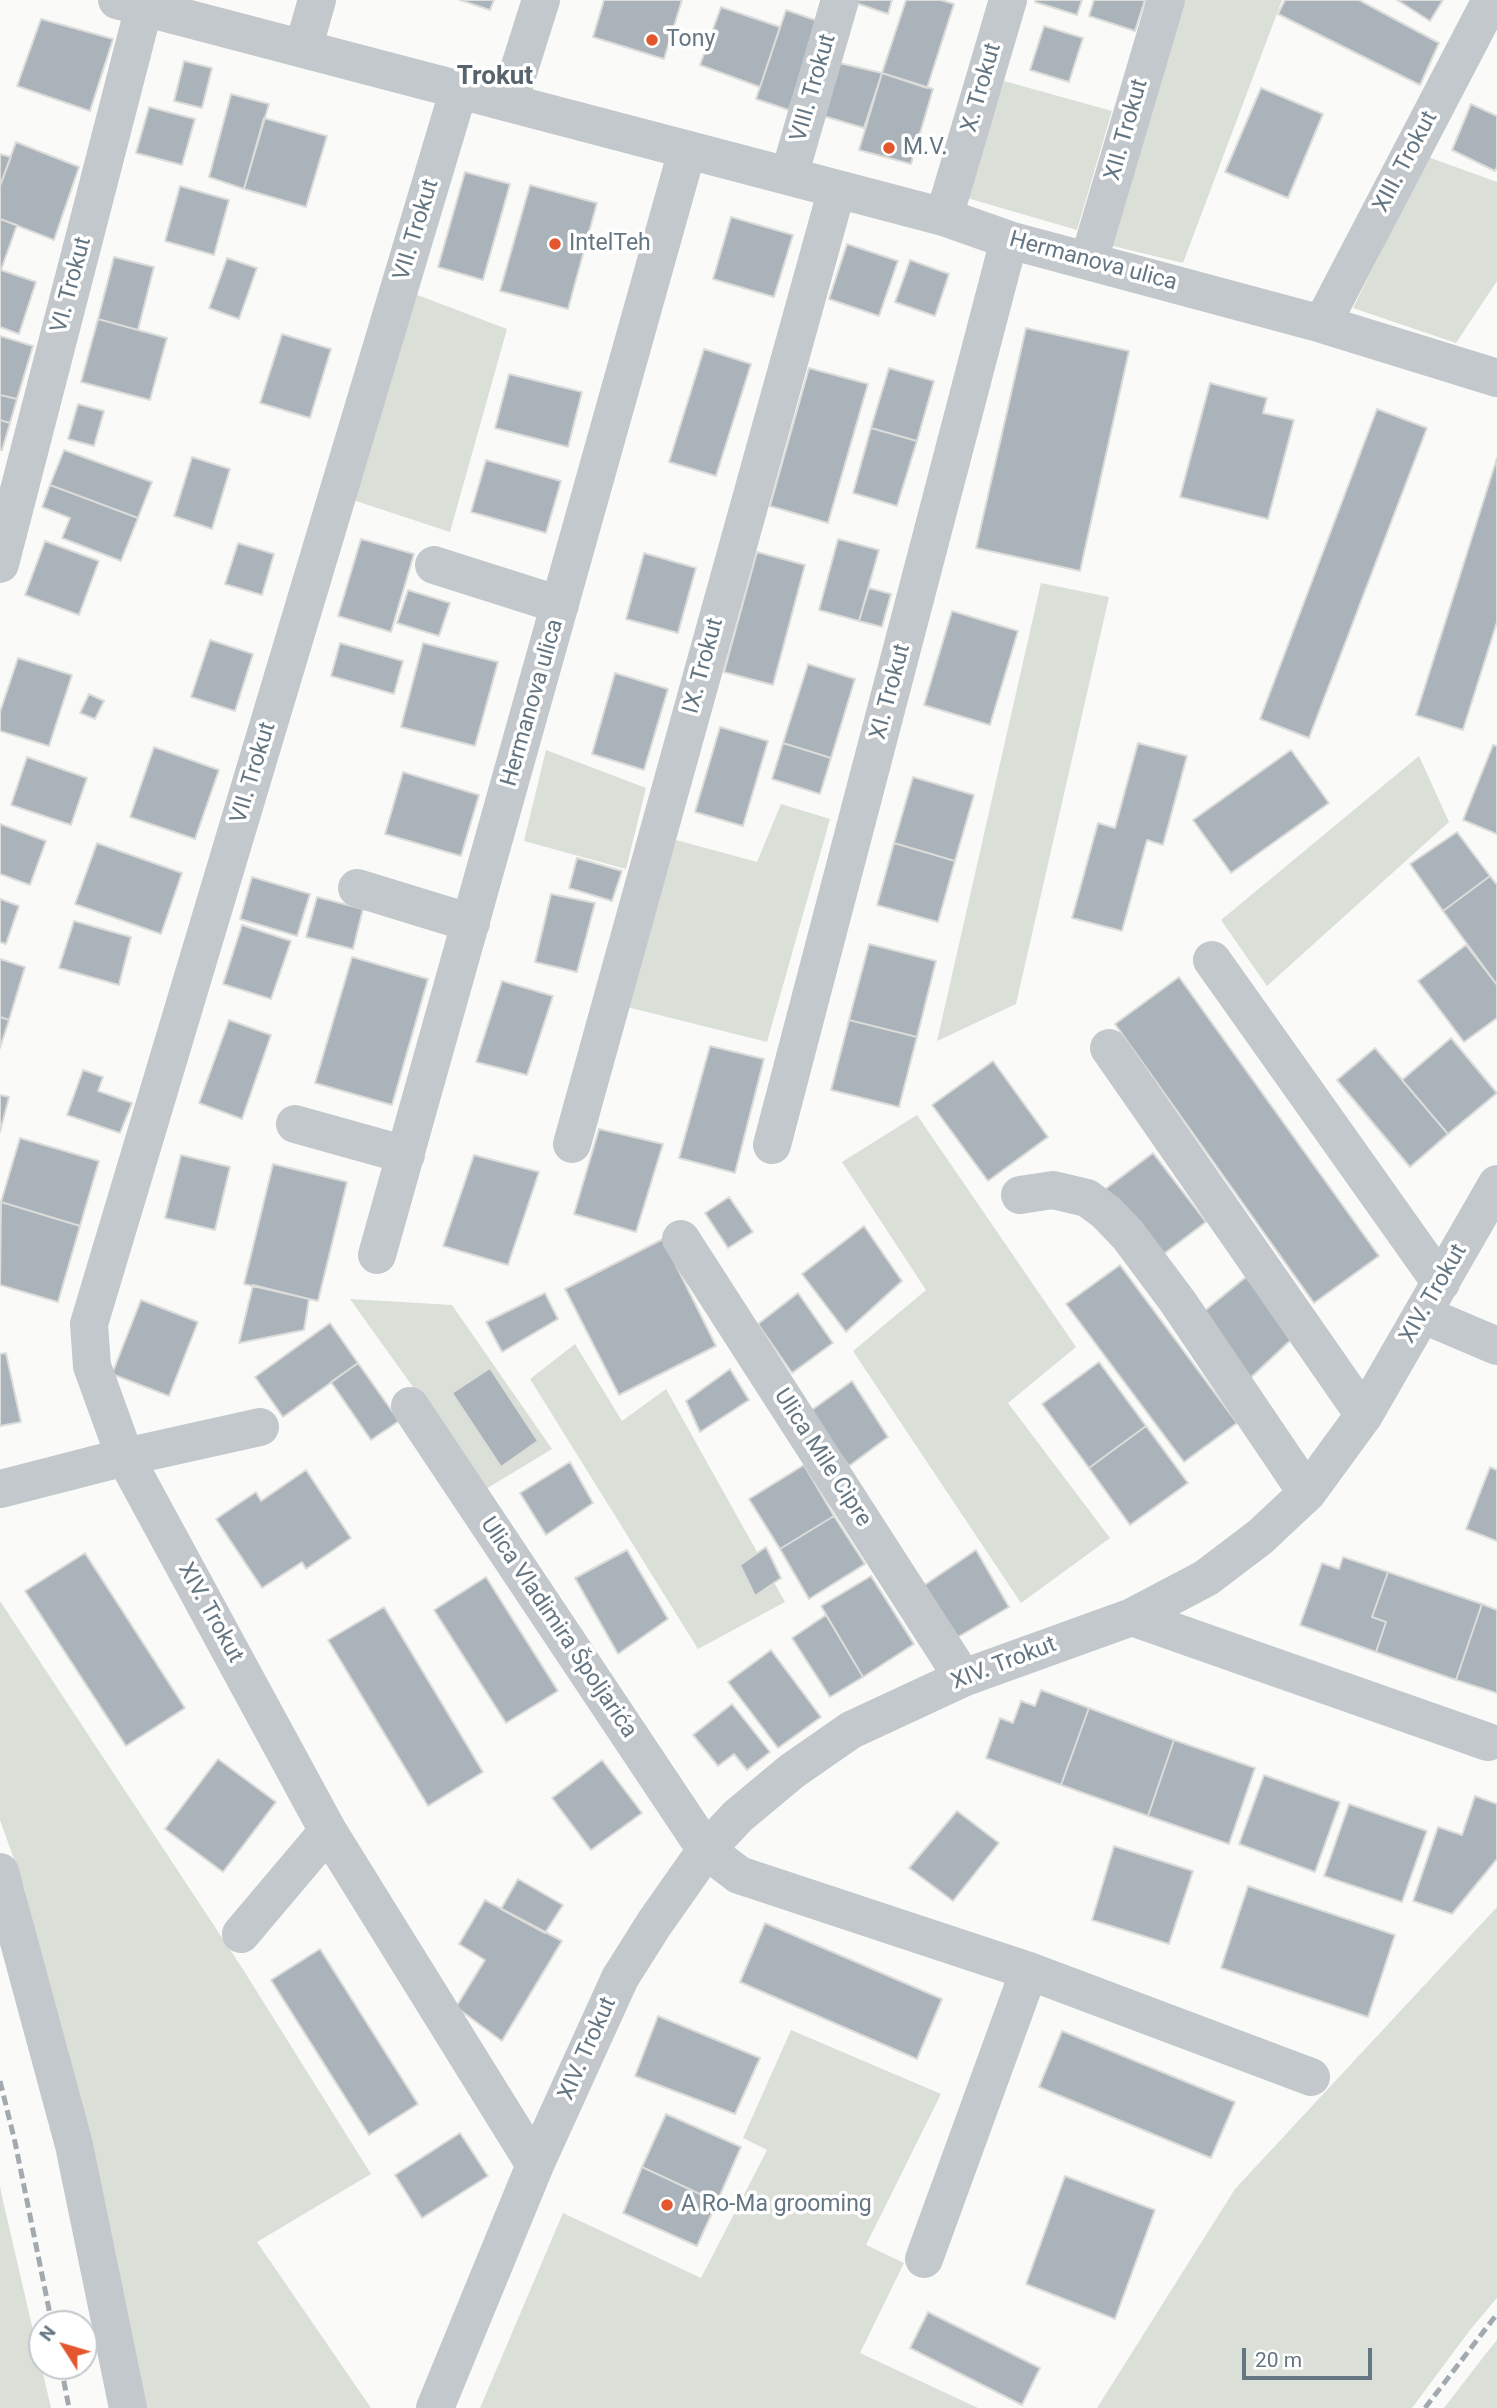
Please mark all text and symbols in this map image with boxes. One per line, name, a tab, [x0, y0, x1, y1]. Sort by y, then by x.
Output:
place label: Tony	[666, 26, 715, 54]
street label: VIII. Trokut	[785, 31, 843, 145]
marker: Tony	[644, 32, 660, 48]
street label: X. Trokut	[956, 40, 1008, 136]
district label: Trokut	[457, 61, 533, 93]
street label: XII. Trokut	[1099, 76, 1155, 184]
street label: XIII. Trokut	[1368, 107, 1444, 217]
place label: M.V.	[903, 134, 947, 162]
marker: M.V.	[881, 140, 897, 156]
street label: VII. Trokut	[389, 176, 445, 284]
street label: Hermanova ulica	[1006, 226, 1180, 298]
place label: IntelTeh	[569, 230, 651, 258]
street label: VI. Trokut	[46, 234, 98, 336]
marker: IntelTeh	[547, 236, 563, 252]
street label: IX. Trokut	[678, 615, 730, 717]
street label: Hermanova ulica	[496, 616, 570, 790]
street label: XI. Trokut	[865, 641, 917, 743]
street label: VII. Trokut	[226, 719, 282, 827]
street label: XIV. Trokut	[1395, 1239, 1473, 1349]
street label: Ulica Mile Cipre	[767, 1384, 877, 1532]
street label: Ulica Vladimira Špoljarića	[474, 1512, 642, 1744]
street label: XIV. Trokut	[171, 1558, 249, 1668]
street label: XIV. Trokut	[948, 1631, 1060, 1697]
street label: XIV. Trokut	[553, 1993, 623, 2105]
place label: A Ro-Ma grooming	[681, 2191, 872, 2219]
marker: A Ro-Ma grooming	[659, 2197, 675, 2213]
north arrow	[28, 2310, 98, 2380]
text: N	[34, 2321, 61, 2346]
scale bar	[1245, 2334, 1374, 2378]
text: 20 m	[1255, 2348, 1302, 2372]

